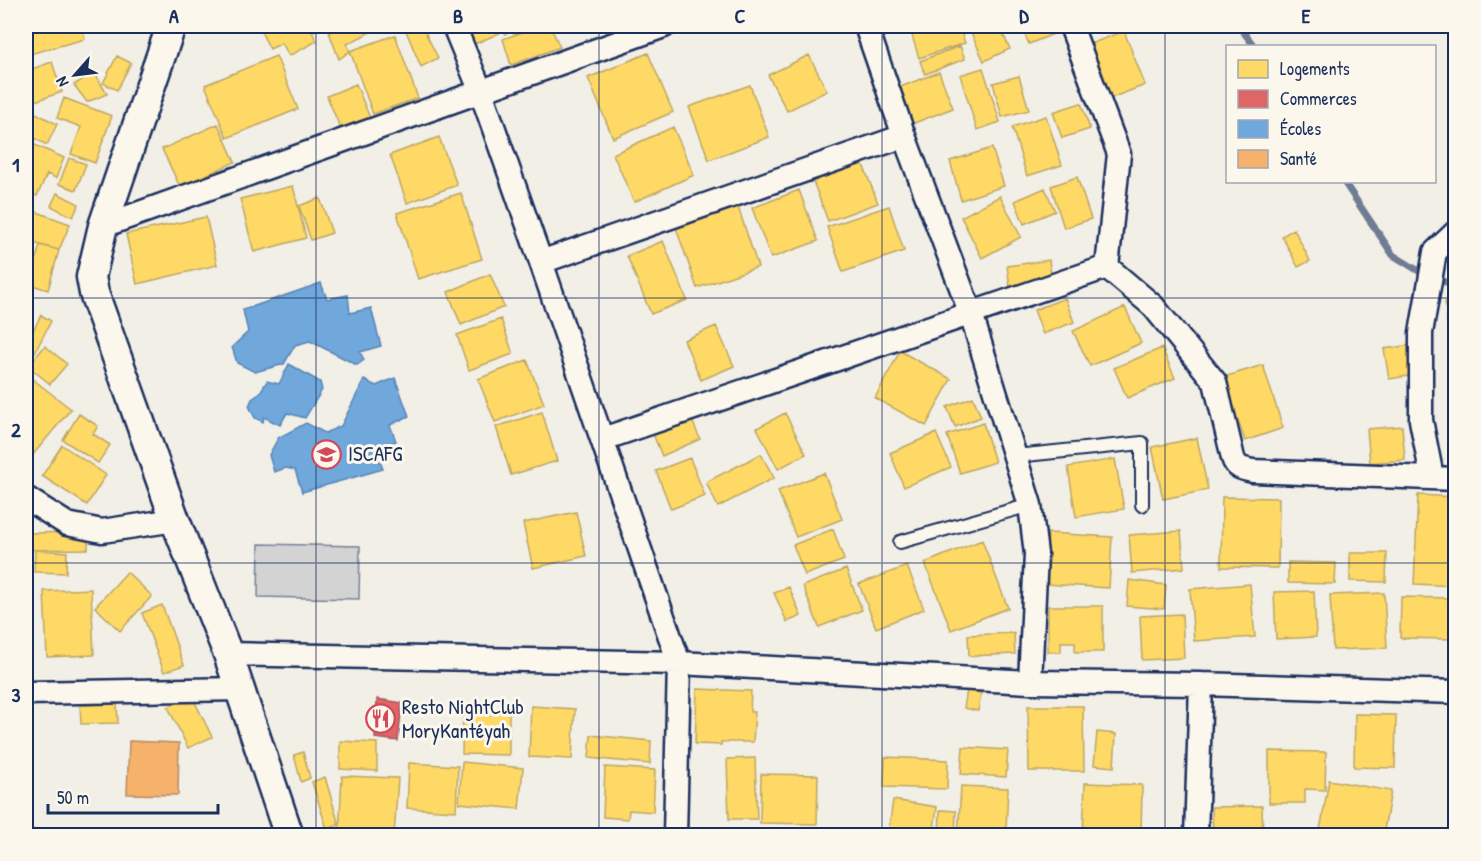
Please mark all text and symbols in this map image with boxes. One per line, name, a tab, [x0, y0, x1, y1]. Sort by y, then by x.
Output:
text: A	[169, 2, 179, 29]
text: B	[453, 2, 463, 29]
text: C	[735, 2, 746, 29]
text: D	[1019, 2, 1029, 29]
text: E	[1302, 2, 1311, 29]
north arrow	[45, 45, 105, 105]
legend	[1226, 45, 1436, 183]
text: Logements	[1280, 56, 1350, 81]
text: N	[50, 73, 73, 91]
text: Commerces	[1280, 86, 1357, 111]
text: Écoles	[1280, 116, 1321, 141]
text: Santé	[1280, 146, 1317, 171]
text: 1	[12, 151, 20, 178]
text: 2	[11, 416, 21, 443]
school or university icon: ISCAFG	[311, 438, 343, 470]
place label: ISCAFG	[348, 439, 402, 468]
text: 3	[12, 681, 21, 708]
place label: Resto NightClub MoryKantéyah	[402, 692, 524, 745]
restaurant icon: Resto NightClub MoryKantéyah	[365, 703, 397, 735]
scale bar	[48, 777, 218, 815]
text: 50 m	[57, 785, 89, 810]

